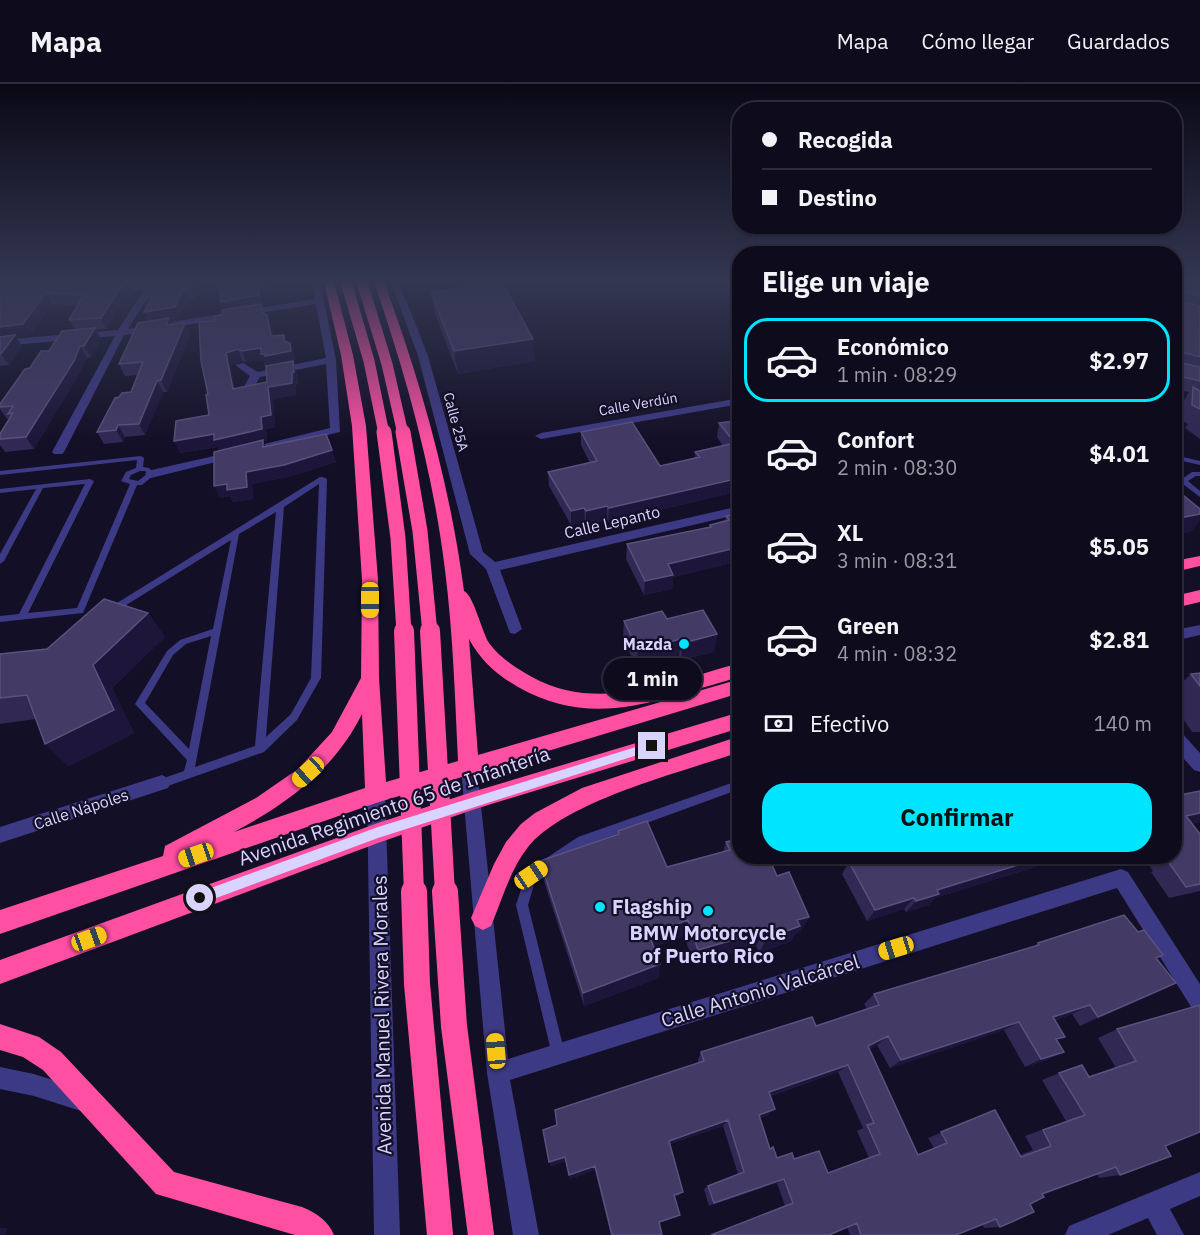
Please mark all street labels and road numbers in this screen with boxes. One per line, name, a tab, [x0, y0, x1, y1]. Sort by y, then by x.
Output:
street label: Calle Verdún	[597, 388, 679, 420]
street label: Calle 25A	[439, 390, 473, 454]
street label: Calle Lepanto	[562, 501, 662, 543]
street label: Avenida Regimiento 65 de Infantería	[234, 739, 554, 872]
street label: Calle Nápoles	[31, 784, 131, 834]
street label: Avenida Manuel Rivera Morales	[366, 875, 397, 1155]
street label: Calle Antonio Valcárcel	[657, 947, 862, 1034]

